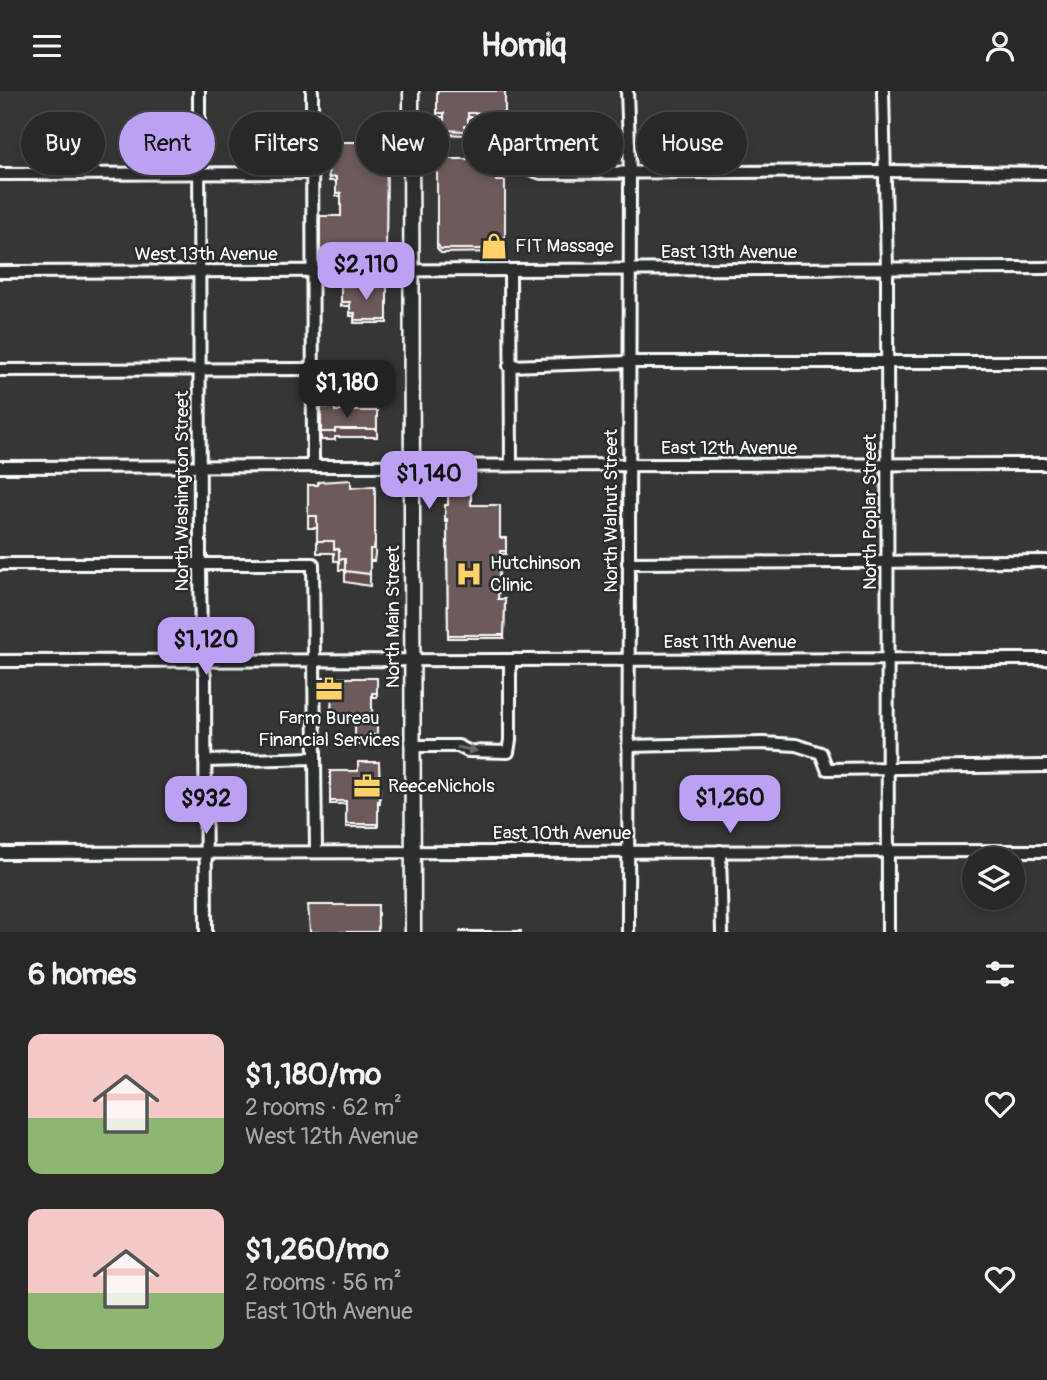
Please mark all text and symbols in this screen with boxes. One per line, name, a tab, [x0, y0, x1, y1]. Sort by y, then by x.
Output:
text: Homiq	[481, 26, 566, 66]
icon: menu	[28, 27, 66, 65]
icon: person	[981, 27, 1019, 65]
chip: Buy	[21, 112, 105, 175]
chip: Rent	[119, 112, 215, 175]
chip: Filters	[229, 112, 342, 175]
chip: New	[356, 112, 449, 175]
chip: Apartment	[463, 112, 623, 175]
chip: House	[637, 112, 747, 175]
shop icon: FIT Massage	[479, 231, 509, 261]
place label: FIT Massage	[515, 234, 614, 258]
street label: East 13th Avenue	[661, 240, 798, 264]
street label: West 13th Avenue	[135, 242, 278, 266]
pin: $2,110	[309, 243, 423, 302]
text: $2,110	[334, 250, 398, 279]
pin: $1,180	[290, 361, 404, 420]
text: $1,180	[315, 368, 379, 397]
street label: North Washington Street	[170, 390, 194, 591]
street label: North Walnut Street	[599, 429, 623, 593]
street label: North Poplar Street	[858, 434, 882, 590]
street label: East 12th Avenue	[661, 436, 798, 460]
pin: $1,140	[372, 451, 486, 511]
text: $1,140	[396, 459, 462, 488]
street label: North Main Street	[381, 545, 405, 688]
place label: Hutchinson Clinic	[490, 551, 581, 597]
hospital icon: Hutchinson Clinic	[454, 559, 484, 589]
pin: $1,120	[149, 617, 263, 677]
text: $1,120	[174, 625, 238, 654]
street label: East 11th Avenue	[664, 630, 797, 654]
office icon: Farm Bureau Financial Services	[314, 674, 344, 704]
place label: Farm Bureau Financial Services	[258, 706, 400, 752]
one-way arrow	[456, 743, 478, 754]
office icon: ReeceNichols	[352, 771, 382, 801]
place label: ReeceNichols	[388, 774, 495, 798]
pin: $1,260	[673, 775, 787, 835]
pin: $932	[165, 777, 247, 836]
text: $1,260	[695, 783, 765, 812]
text: $932	[181, 784, 231, 813]
street label: East 10th Avenue	[493, 821, 632, 845]
map controls	[962, 847, 1025, 910]
button: layers	[962, 847, 1025, 910]
icon: filters	[981, 955, 1019, 993]
text: 6 homes	[28, 956, 136, 993]
text: $1,180/mo	[245, 1056, 381, 1093]
icon: home	[84, 1062, 168, 1146]
icon: heart	[981, 1085, 1019, 1123]
text: 2 rooms · 62 m²	[245, 1093, 402, 1122]
text: West 12th Avenue	[245, 1122, 418, 1151]
text: $1,260/mo	[245, 1231, 389, 1268]
icon: home	[84, 1237, 168, 1321]
icon: heart	[981, 1260, 1019, 1298]
text: 2 rooms · 56 m²	[245, 1268, 402, 1297]
text: East 10th Avenue	[245, 1297, 413, 1326]

